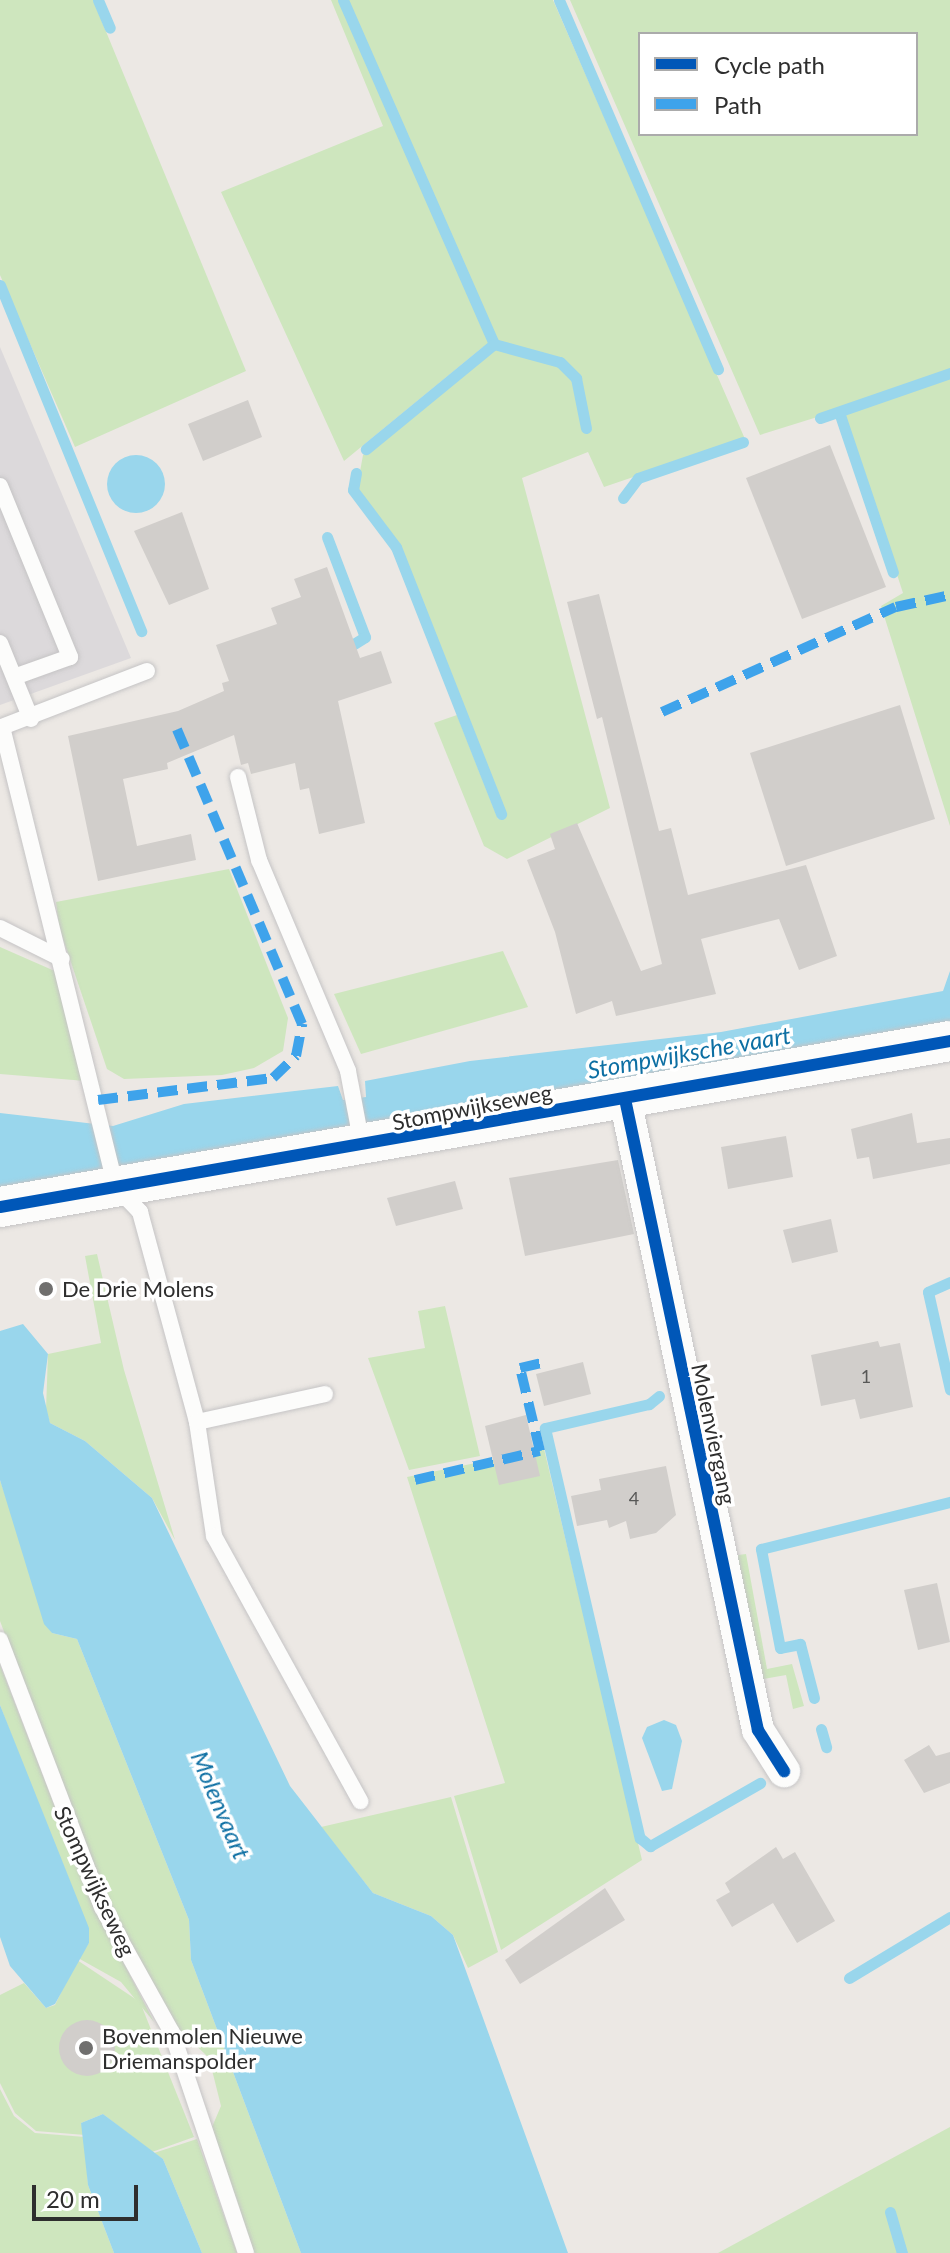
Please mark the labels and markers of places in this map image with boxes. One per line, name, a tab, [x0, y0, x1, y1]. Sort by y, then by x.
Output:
place label: De Drie Molens	[62, 1276, 214, 1302]
marker: De Drie Molens	[37, 1280, 55, 1298]
place label: Bovenmolen Nieuwe Driemanspolder	[102, 2022, 303, 2074]
marker: Bovenmolen Nieuwe Driemanspolder	[77, 2039, 95, 2057]

